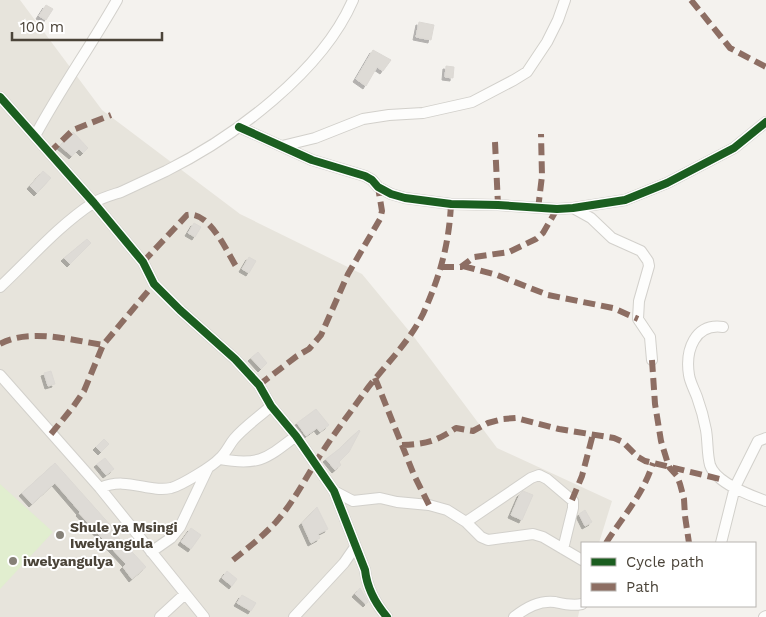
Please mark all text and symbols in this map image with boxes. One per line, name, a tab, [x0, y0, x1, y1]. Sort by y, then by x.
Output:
scale bar	[12, 10, 162, 42]
text: 100 m	[20, 18, 64, 36]
place label: Shule ya Msingi Iwelyangula	[70, 519, 177, 551]
marker: Shule ya Msingi Iwelyangula	[54, 529, 66, 541]
legend	[581, 542, 756, 607]
place label: iwelyangulya	[23, 553, 114, 569]
text: Cycle path	[626, 553, 704, 571]
marker: iwelyangulya	[7, 555, 19, 567]
text: Path	[626, 578, 659, 596]

